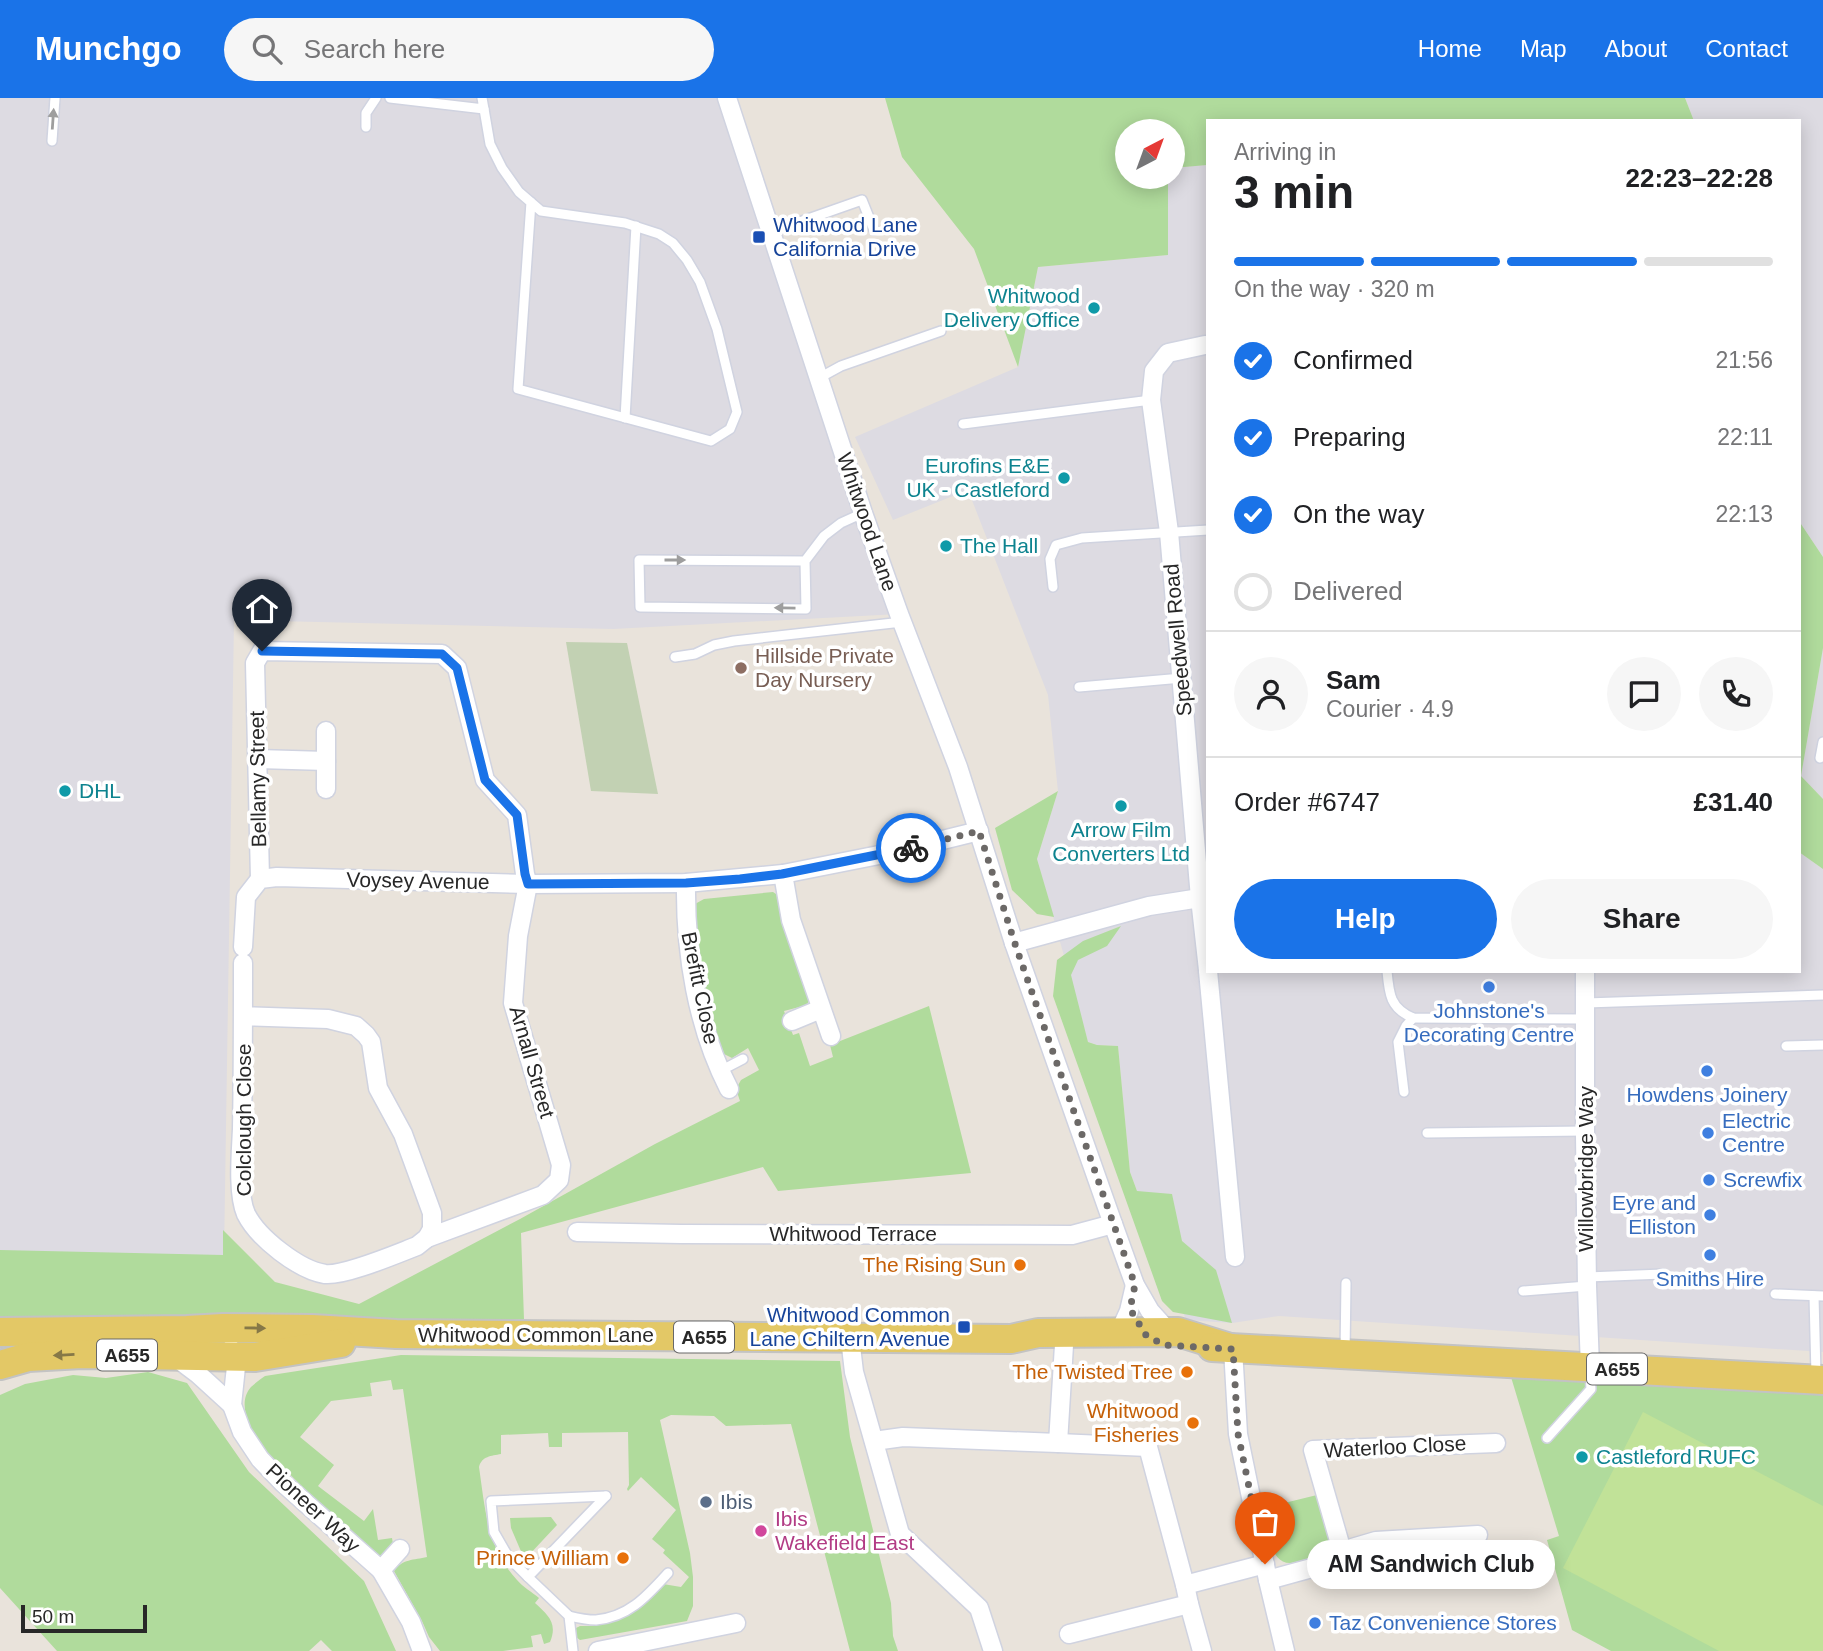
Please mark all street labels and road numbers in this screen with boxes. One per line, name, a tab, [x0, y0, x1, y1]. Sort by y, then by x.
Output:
street label: Whitwood Lane	[833, 450, 902, 594]
street label: Speedwell Road	[1159, 563, 1196, 717]
street label: Bellamy Street	[245, 710, 270, 847]
street label: Voysey Avenue	[346, 868, 490, 893]
street label: Brefitt Close	[677, 930, 724, 1046]
street label: Arnall Street	[505, 1003, 560, 1121]
street label: Colclough Close	[232, 1044, 255, 1196]
street label: Willowbridge Way	[1574, 1085, 1597, 1252]
street label: Whitwood Terrace	[769, 1222, 937, 1245]
road number: A655	[674, 1322, 734, 1352]
street label: Whitwood Common Lane	[418, 1323, 654, 1346]
road number: A655	[97, 1340, 157, 1371]
road number: A655	[1587, 1354, 1647, 1385]
street label: Waterloo Close	[1323, 1431, 1467, 1462]
street label: Pioneer Way	[262, 1458, 365, 1557]

